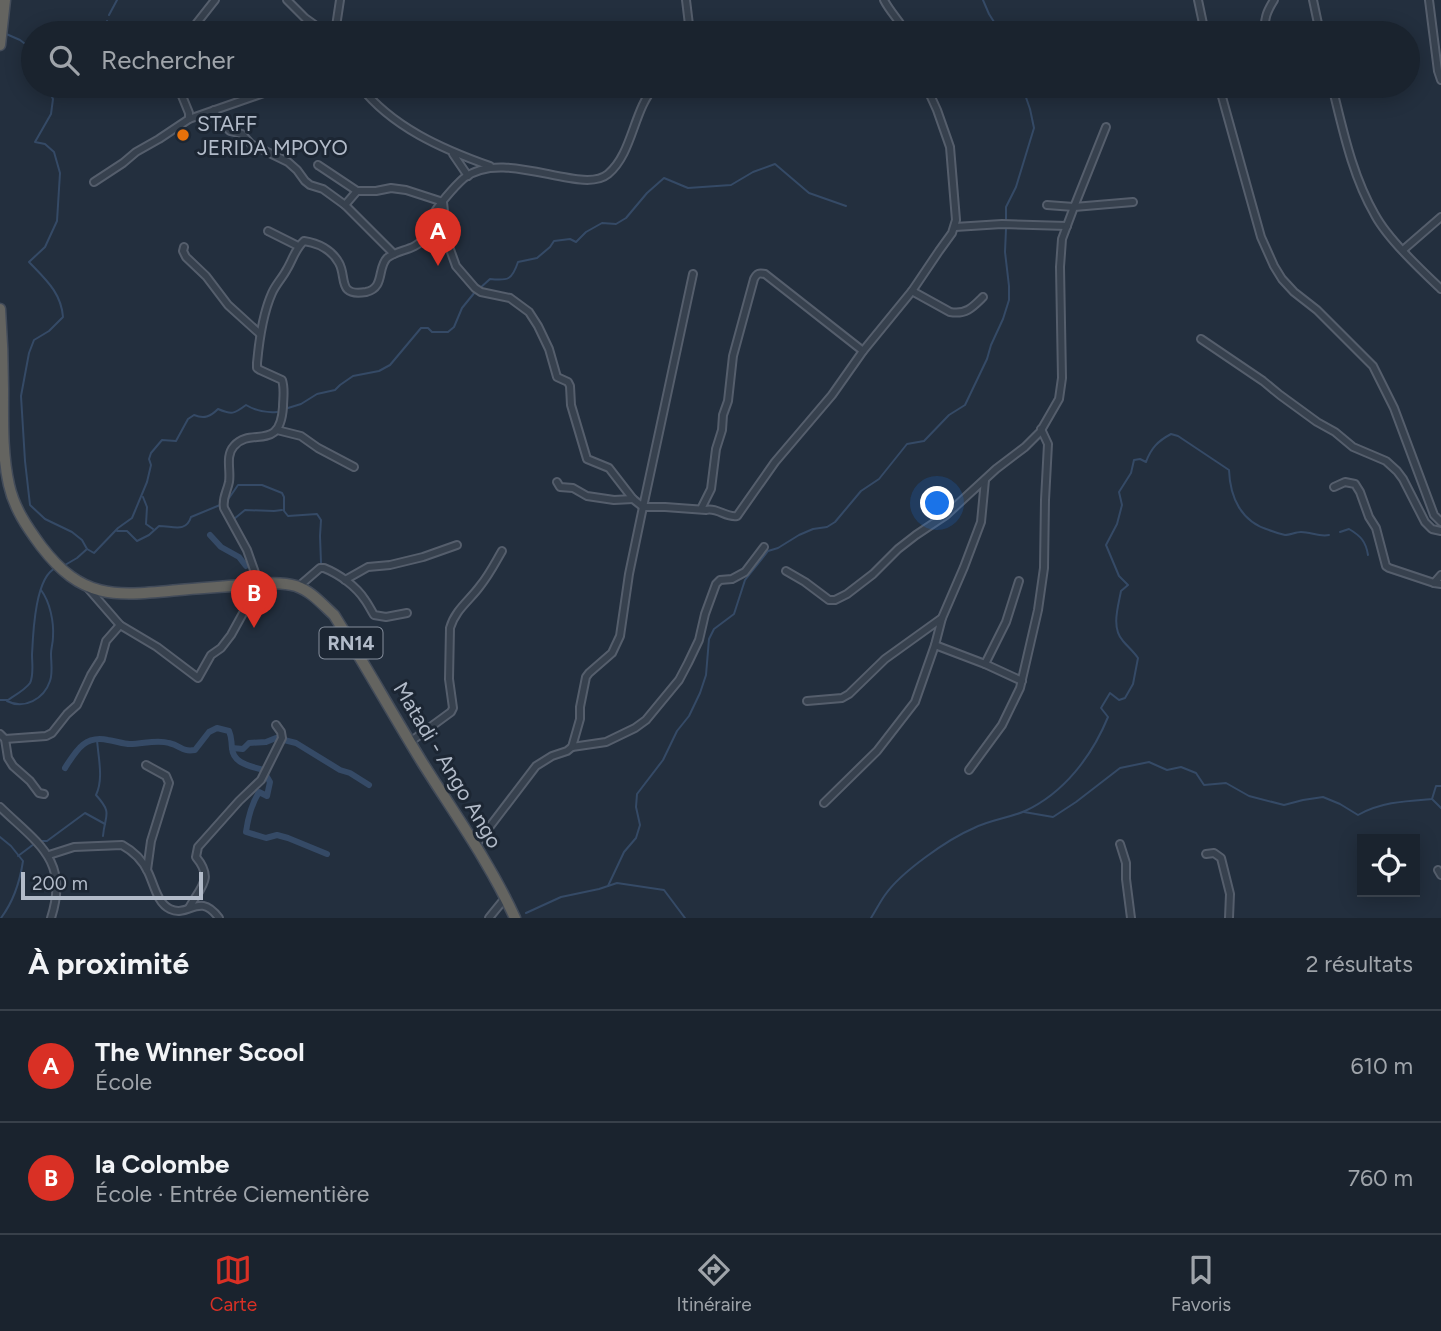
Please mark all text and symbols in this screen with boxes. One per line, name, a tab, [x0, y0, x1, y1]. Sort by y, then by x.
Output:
search box	[21, 21, 1420, 98]
icon: search	[45, 41, 83, 79]
text: Rechercher	[101, 44, 235, 76]
place label: STAFF JERIDA MPOYO	[197, 111, 348, 160]
marker: STAFF JERIDA MPOYO	[175, 127, 191, 143]
pin: A	[415, 208, 461, 266]
your location	[920, 486, 954, 520]
pin: B	[231, 570, 277, 628]
road number: RN14	[320, 628, 382, 658]
street label: Matadi - Ango Ango	[388, 677, 508, 853]
map controls	[1357, 834, 1420, 897]
button: locate	[1357, 834, 1420, 897]
scale bar	[21, 869, 203, 901]
text: 200 m	[32, 872, 88, 895]
text: À proximité	[28, 945, 189, 982]
text: 2 résultats	[1306, 950, 1413, 978]
text: The Winner Scool	[95, 1036, 305, 1068]
text: A	[43, 1052, 59, 1080]
text: 610 m	[1350, 1052, 1413, 1080]
text: École	[95, 1068, 152, 1096]
text: la Colombe	[95, 1148, 229, 1180]
text: B	[44, 1164, 58, 1192]
text: 760 m	[1348, 1164, 1413, 1192]
text: École · Entrée Ciementière	[95, 1180, 369, 1208]
tab: Carte	[210, 1251, 257, 1316]
tab: Itinéraire	[677, 1251, 752, 1316]
tab: Favoris	[1171, 1251, 1231, 1316]

